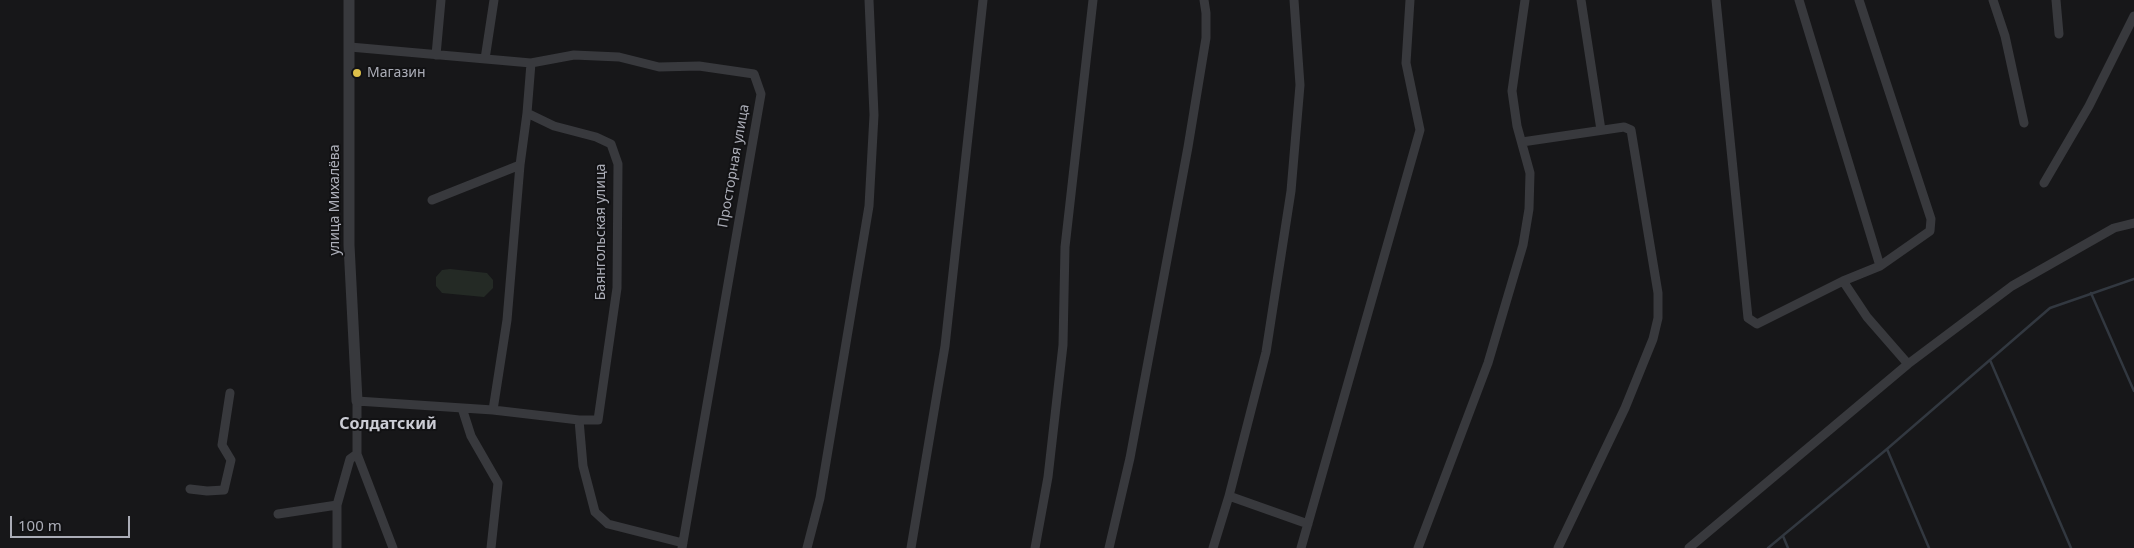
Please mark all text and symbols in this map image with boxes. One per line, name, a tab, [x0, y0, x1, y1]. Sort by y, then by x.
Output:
place label: Магазин	[367, 65, 426, 81]
marker: Магазин	[351, 67, 363, 79]
street label: Просторная улица	[715, 103, 753, 229]
street label: улица Михалёва	[327, 145, 343, 255]
street label: Баянгольская улица	[593, 164, 609, 300]
district label: Солдатский	[339, 414, 437, 434]
scale bar	[12, 506, 132, 538]
text: 100 m	[18, 515, 62, 535]

